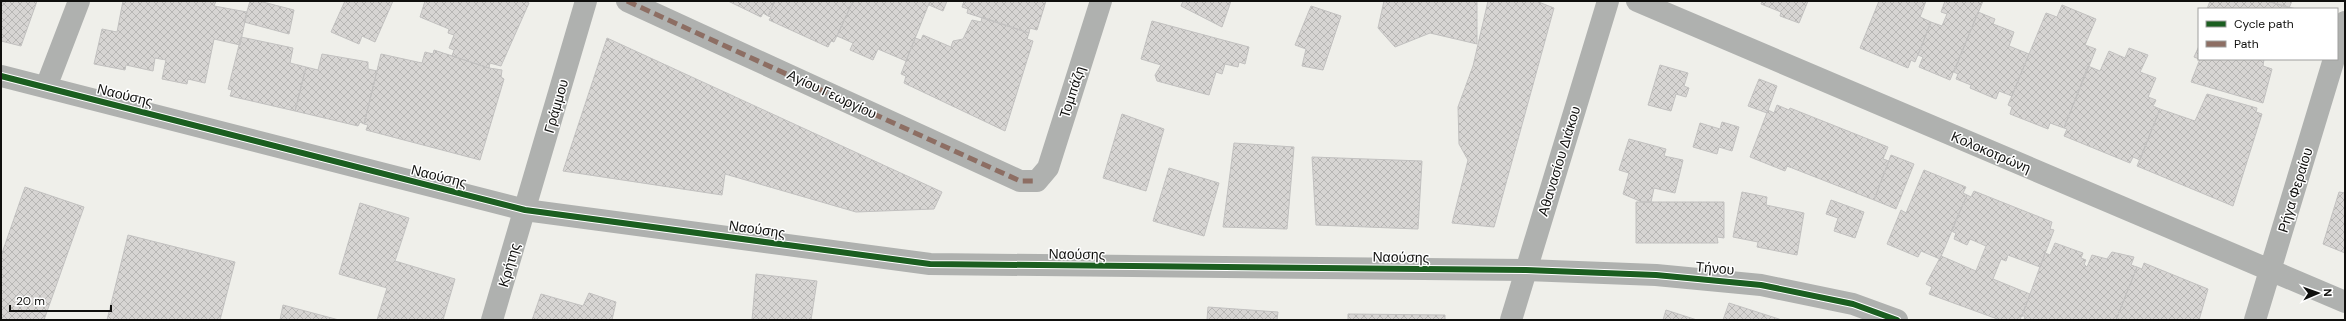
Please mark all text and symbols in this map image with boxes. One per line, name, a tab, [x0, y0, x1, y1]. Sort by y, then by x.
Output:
legend	[2198, 8, 2338, 60]
text: Cycle path	[2234, 16, 2294, 32]
text: Path	[2234, 36, 2259, 52]
street label: Τομπάζη	[1055, 64, 1089, 120]
street label: Αγίου Γεωργίου	[784, 65, 880, 123]
street label: Γράμμου	[540, 77, 572, 135]
street label: Ναούσης	[95, 79, 155, 111]
street label: Αθανασίου Διάκου	[1534, 104, 1584, 218]
street label: Κολοκοτρώνη	[1948, 127, 2034, 177]
street label: Ρήγα Φεραίου	[2274, 145, 2316, 235]
street label: Ναούσης	[409, 160, 469, 192]
street label: Ναούσης	[728, 216, 787, 242]
street label: Κρήτης	[494, 241, 524, 289]
street label: Ναούσης	[1048, 245, 1106, 263]
street label: Ναούσης	[1372, 248, 1430, 266]
street label: Τήνου	[1695, 257, 1735, 279]
north arrow	[2298, 273, 2338, 313]
scale bar	[10, 287, 111, 313]
text: N	[2321, 288, 2335, 297]
text: 20 m	[16, 293, 45, 309]

